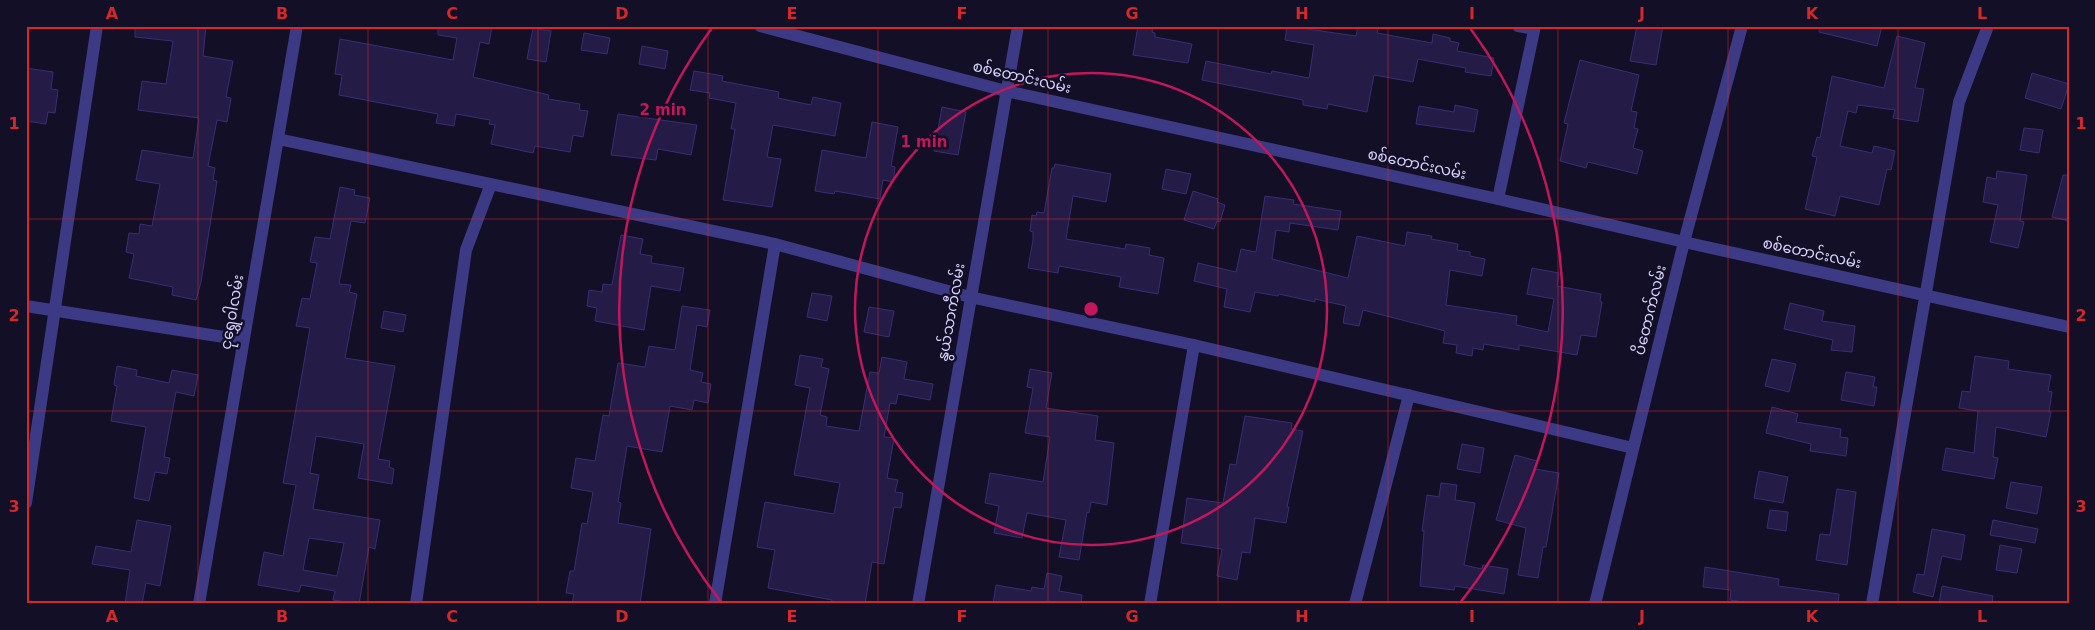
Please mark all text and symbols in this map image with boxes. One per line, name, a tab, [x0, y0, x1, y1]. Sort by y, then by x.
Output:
text: A	[106, 4, 119, 23]
text: B	[276, 4, 288, 23]
text: C	[446, 4, 458, 23]
text: D	[615, 4, 629, 23]
text: E	[787, 4, 797, 23]
text: F	[957, 4, 967, 23]
text: G	[1125, 4, 1139, 23]
text: H	[1295, 4, 1309, 23]
text: I	[1469, 4, 1475, 23]
text: J	[1638, 4, 1645, 23]
text: K	[1806, 4, 1819, 23]
text: L	[1977, 4, 1987, 23]
street label: စစ်တောင်းလမ်း	[971, 56, 1073, 97]
text: 2 min	[639, 101, 687, 119]
text: 1	[8, 114, 20, 133]
text: 1	[2075, 114, 2087, 133]
text: 1 min	[900, 133, 948, 151]
street label: စစ်တောင်းလမ်း	[1366, 144, 1468, 183]
street label: စစ်တောင်းလမ်း	[1761, 233, 1863, 272]
street label: နွယ်သာကီလမ်း	[933, 261, 970, 363]
street label: ပိတောက်လမ်း	[1629, 263, 1670, 357]
street label: ငုရွှေဝါလမ်း	[216, 273, 250, 351]
centre of rings	[1082, 300, 1100, 318]
text: 2	[8, 306, 20, 325]
text: 2	[2075, 306, 2087, 325]
text: 3	[8, 497, 20, 516]
text: 3	[2075, 497, 2087, 516]
text: A	[106, 607, 119, 626]
text: B	[276, 607, 288, 626]
text: C	[446, 607, 458, 626]
text: D	[615, 607, 629, 626]
text: E	[787, 607, 797, 626]
text: F	[957, 607, 967, 626]
text: G	[1125, 607, 1139, 626]
text: H	[1295, 607, 1309, 626]
text: I	[1469, 607, 1475, 626]
text: J	[1638, 607, 1645, 626]
text: K	[1806, 607, 1819, 626]
text: L	[1977, 607, 1987, 626]

